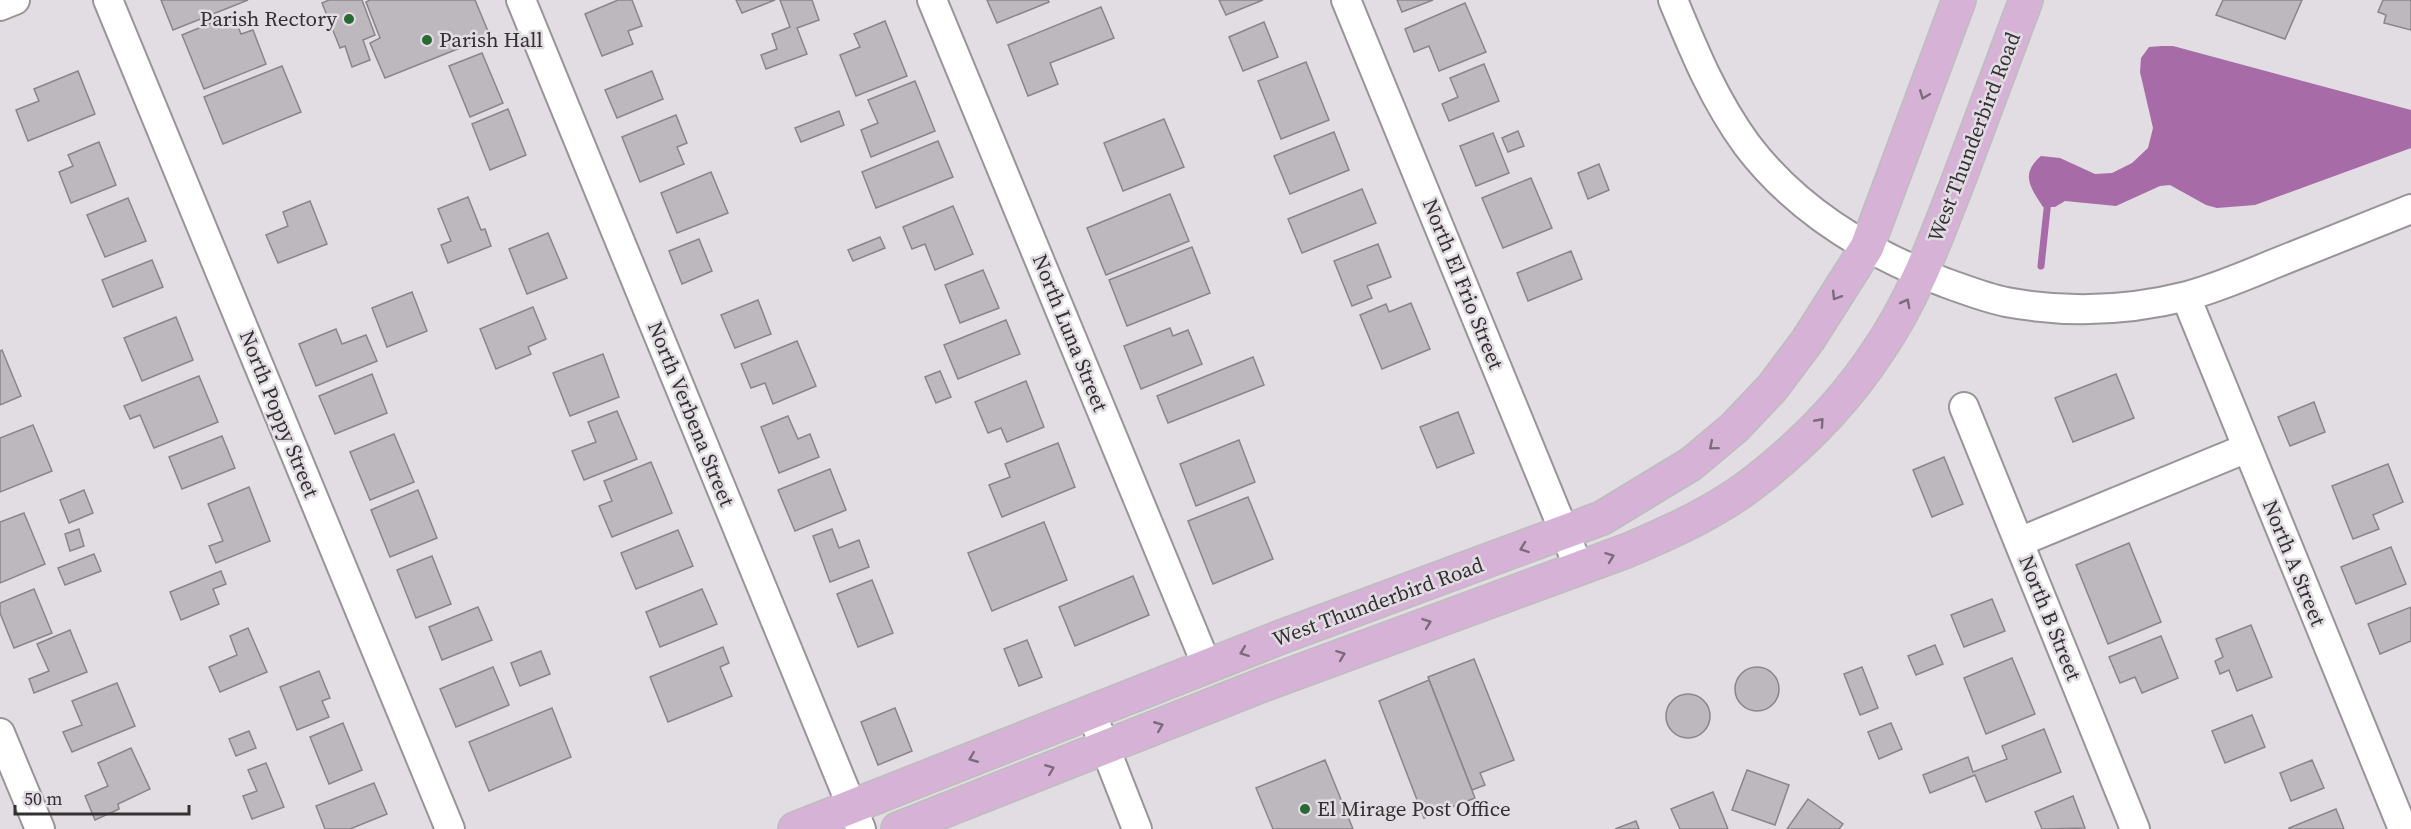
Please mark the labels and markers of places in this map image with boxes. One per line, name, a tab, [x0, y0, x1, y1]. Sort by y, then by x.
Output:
place label: Parish Rectory	[200, 4, 337, 33]
marker: Parish Rectory	[342, 12, 356, 26]
place label: Parish Hall	[439, 25, 543, 54]
marker: Parish Hall	[420, 33, 434, 47]
place label: El Mirage Post Office	[1317, 794, 1511, 823]
marker: El Mirage Post Office	[1298, 802, 1312, 816]

